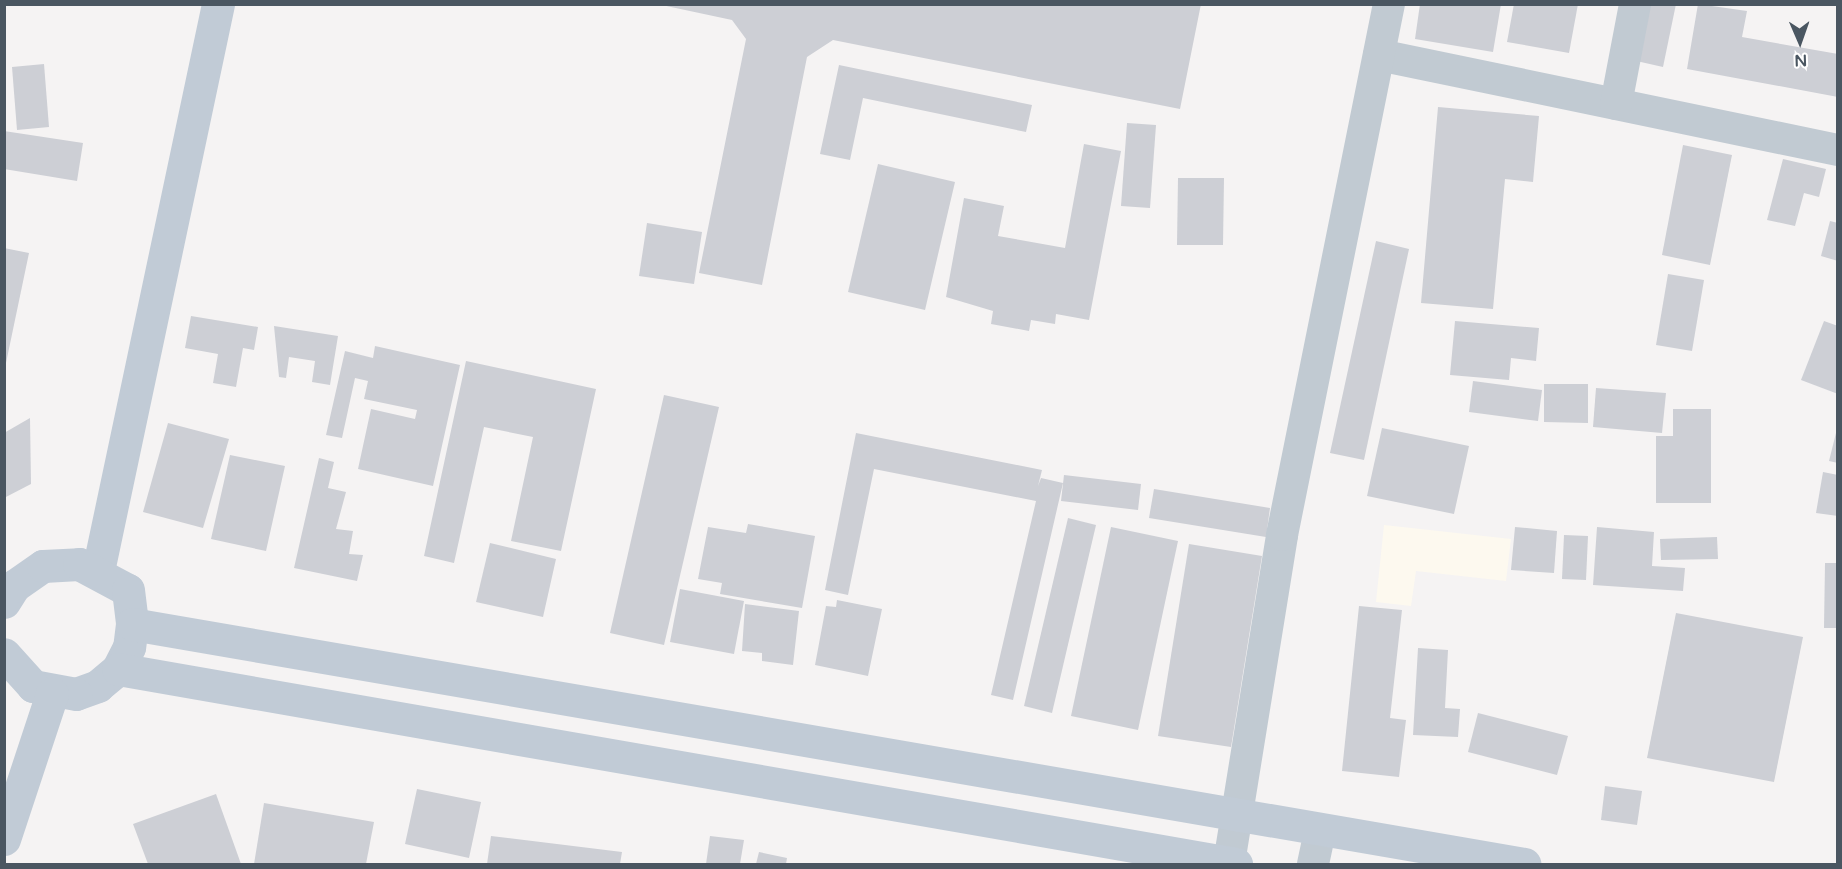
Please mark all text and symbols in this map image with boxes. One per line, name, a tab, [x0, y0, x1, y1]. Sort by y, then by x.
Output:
north arrow	[1770, 12, 1830, 72]
text: N	[1794, 50, 1807, 70]

